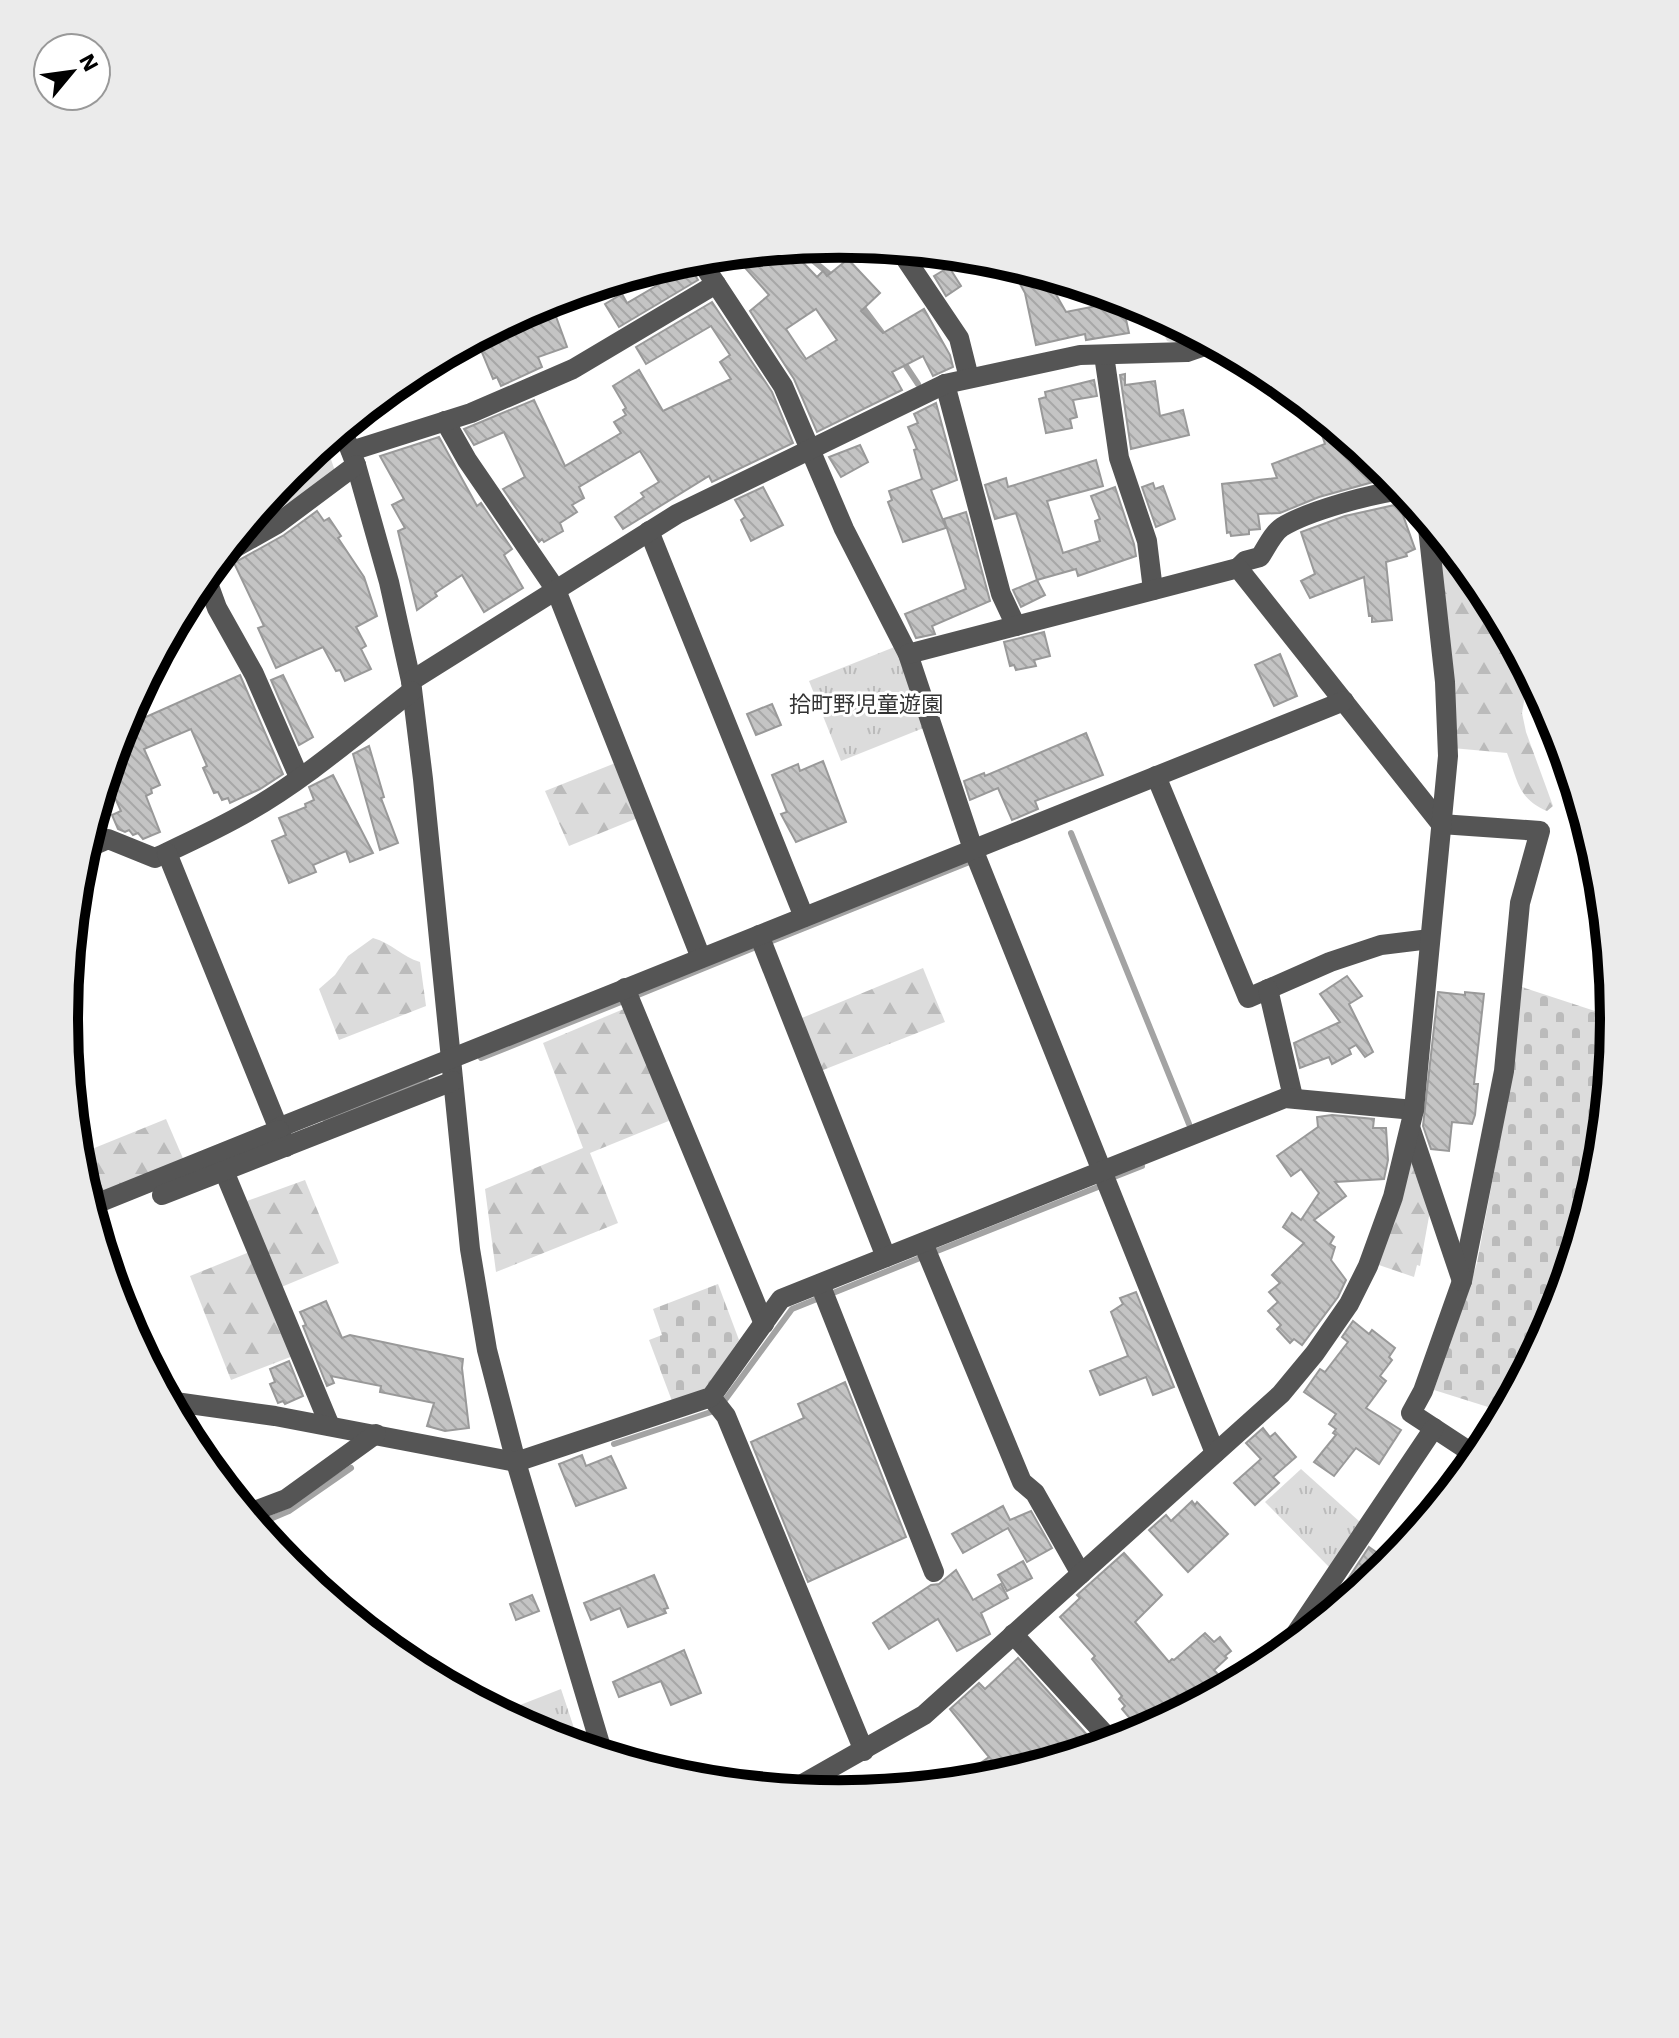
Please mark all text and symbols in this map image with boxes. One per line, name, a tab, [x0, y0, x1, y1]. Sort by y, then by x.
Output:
north arrow	[32, 32, 112, 112]
text: N	[74, 49, 104, 76]
park label: 拾町野児童遊園	[789, 692, 943, 717]

